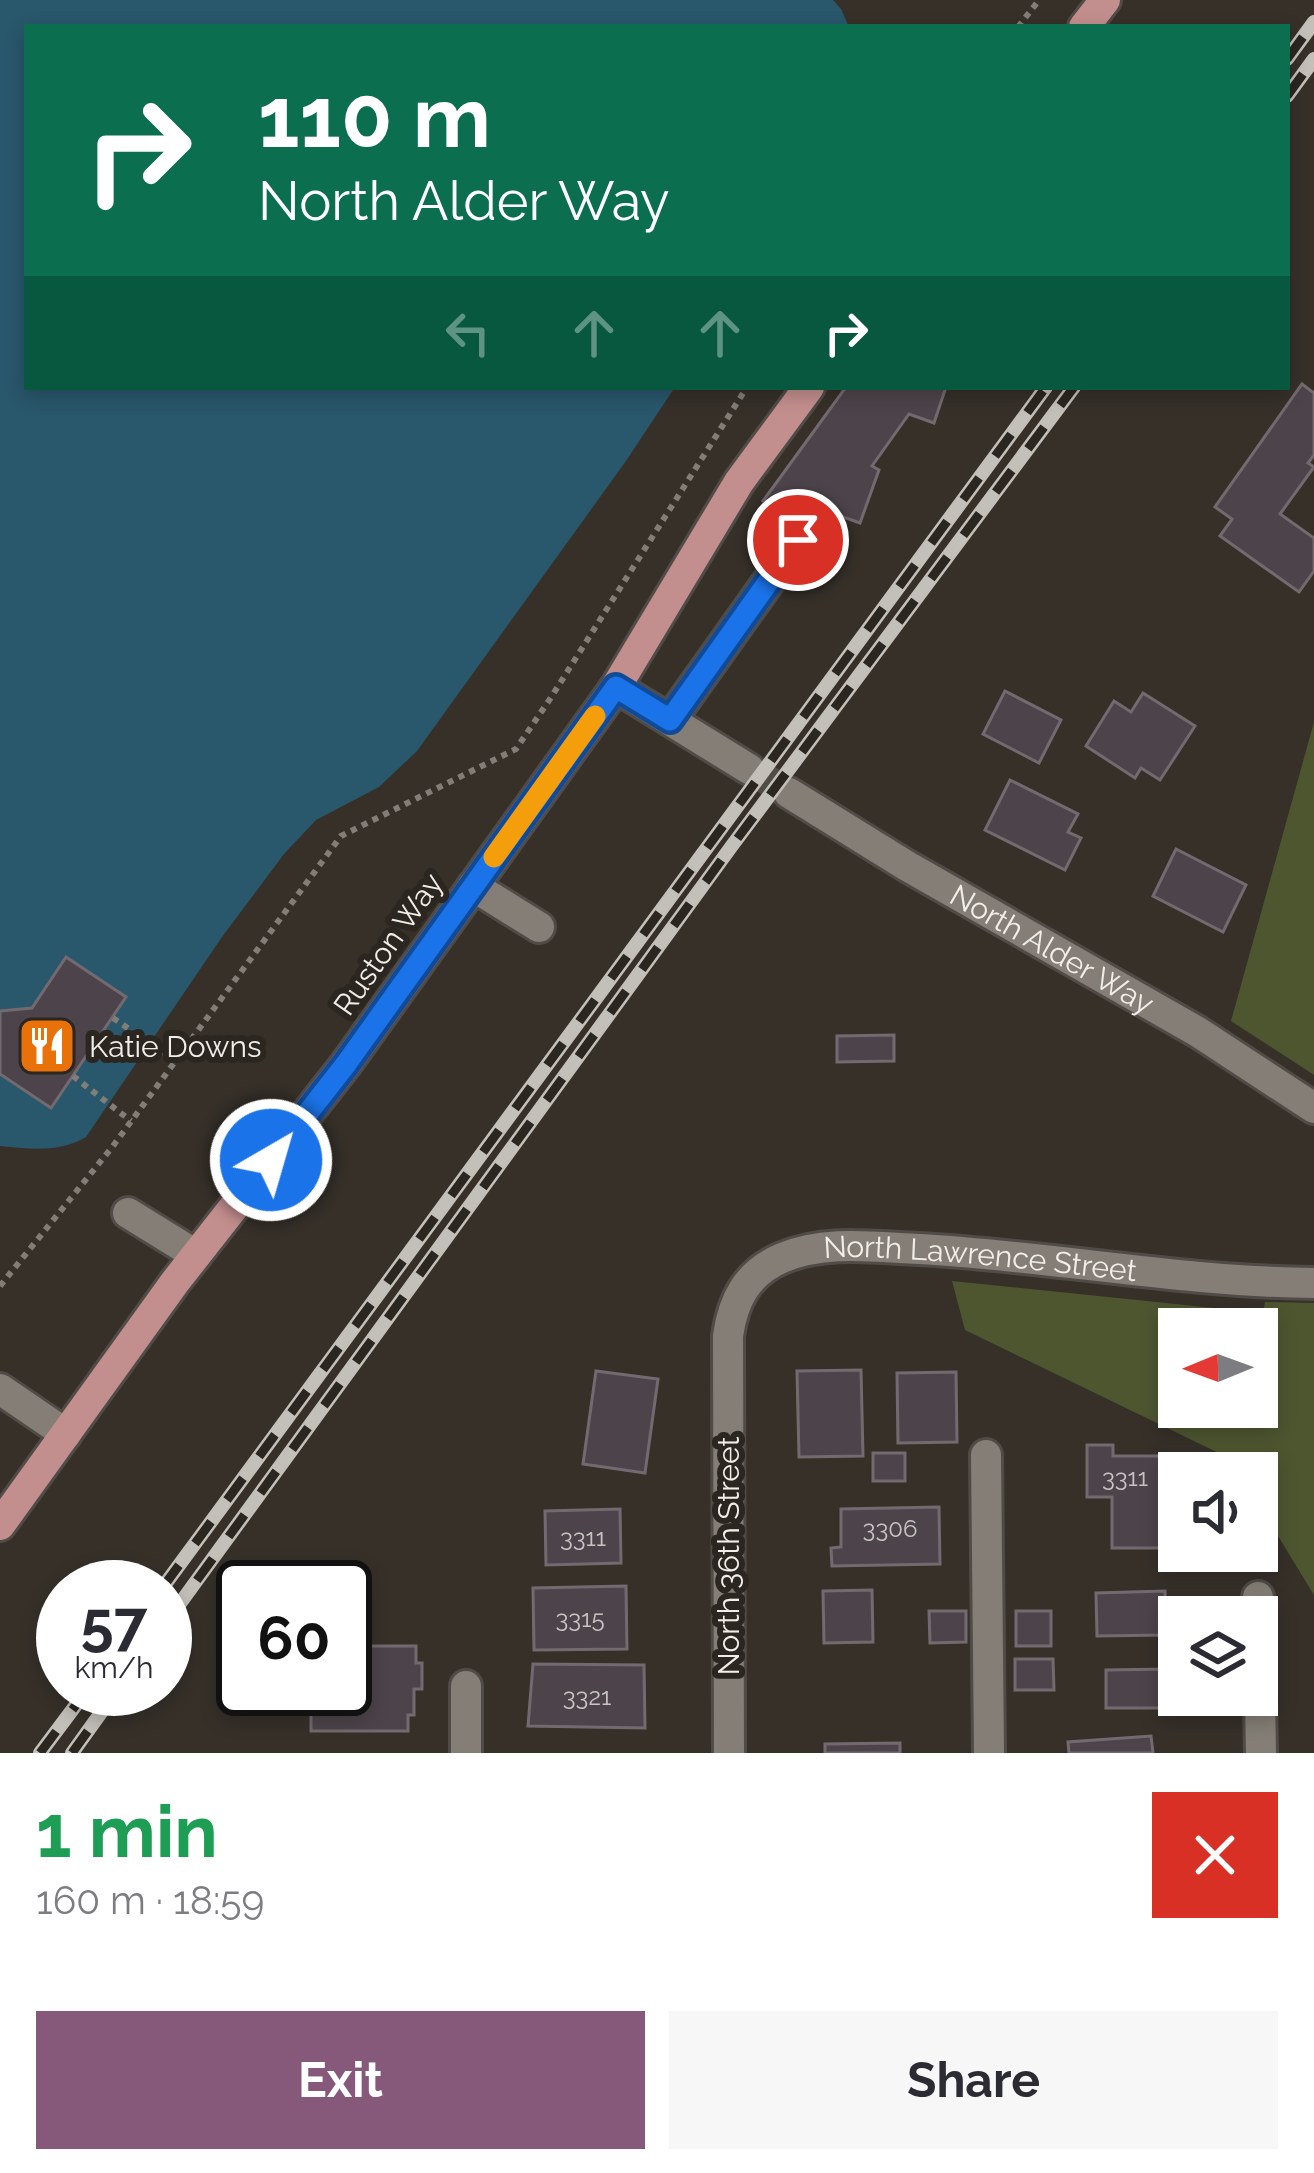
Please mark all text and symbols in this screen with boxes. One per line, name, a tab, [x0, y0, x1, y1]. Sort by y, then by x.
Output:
text: 110 m	[258, 68, 491, 167]
icon: right	[60, 72, 216, 228]
text: North Alder Way	[258, 169, 670, 233]
icon: left	[435, 300, 501, 366]
icon: ahead	[561, 300, 627, 366]
icon: ahead	[687, 300, 753, 366]
icon: right	[813, 300, 879, 366]
pin	[747, 489, 849, 591]
icon: arrive	[765, 507, 831, 573]
street label: Ruston Way	[326, 866, 450, 1022]
street label: North Alder Way	[944, 877, 1160, 1021]
restaurant icon: Katie Downs	[16, 1015, 78, 1077]
place label: Katie Downs	[89, 1029, 262, 1064]
position arrow	[208, 1097, 334, 1223]
street label: North Lawrence Street	[822, 1228, 1139, 1288]
north arrow	[1158, 1308, 1278, 1428]
map controls	[1158, 1308, 1278, 1716]
street label: North 36th Street	[711, 1437, 746, 1675]
button: sound	[1158, 1452, 1278, 1572]
house number: 3311	[1102, 1463, 1148, 1492]
house number: 3306	[863, 1514, 917, 1543]
house number: 3311	[560, 1523, 606, 1552]
speed limit sign: 60	[216, 1560, 372, 1716]
text: 57	[81, 1588, 147, 1658]
button: layers	[1158, 1596, 1278, 1716]
house number: 3315	[556, 1604, 604, 1633]
text: km/h	[74, 1650, 154, 1685]
house number: 3321	[563, 1682, 611, 1711]
text: 1 min	[36, 1789, 218, 1874]
button: close	[1152, 1792, 1278, 1918]
text: 160 m · 18:59	[36, 1877, 264, 1923]
button: Exit	[36, 2011, 645, 2149]
button: Share	[669, 2011, 1278, 2149]

